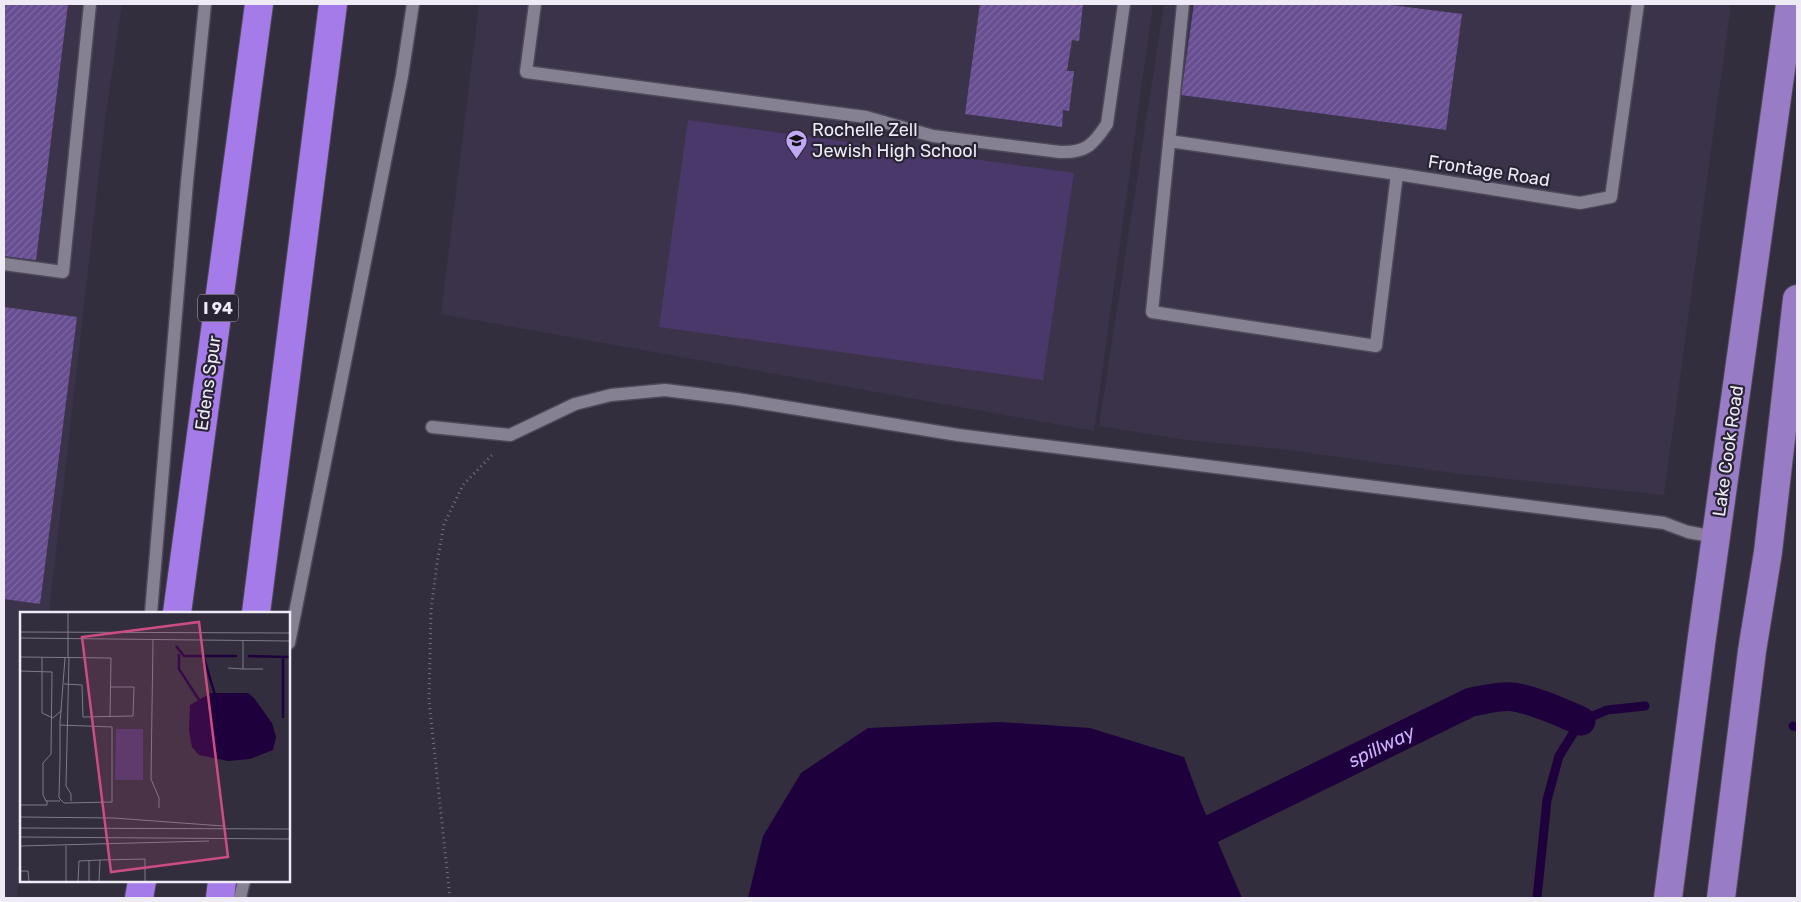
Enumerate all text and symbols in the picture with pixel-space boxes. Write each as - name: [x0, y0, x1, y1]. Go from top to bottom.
- place label: Rochelle Zell Jewish High School: [812, 119, 977, 162]
- school or university icon: Rochelle Zell Jewish High School: [784, 128, 808, 159]
- street label: Frontage Road: [1427, 151, 1551, 191]
- road number: I 94: [198, 294, 238, 322]
- street label: Edens Spur: [190, 334, 226, 432]
- street label: Lake Cook Road: [1708, 384, 1748, 518]
- inset map: [20, 612, 290, 882]
- water label: spillway: [1344, 720, 1419, 772]

